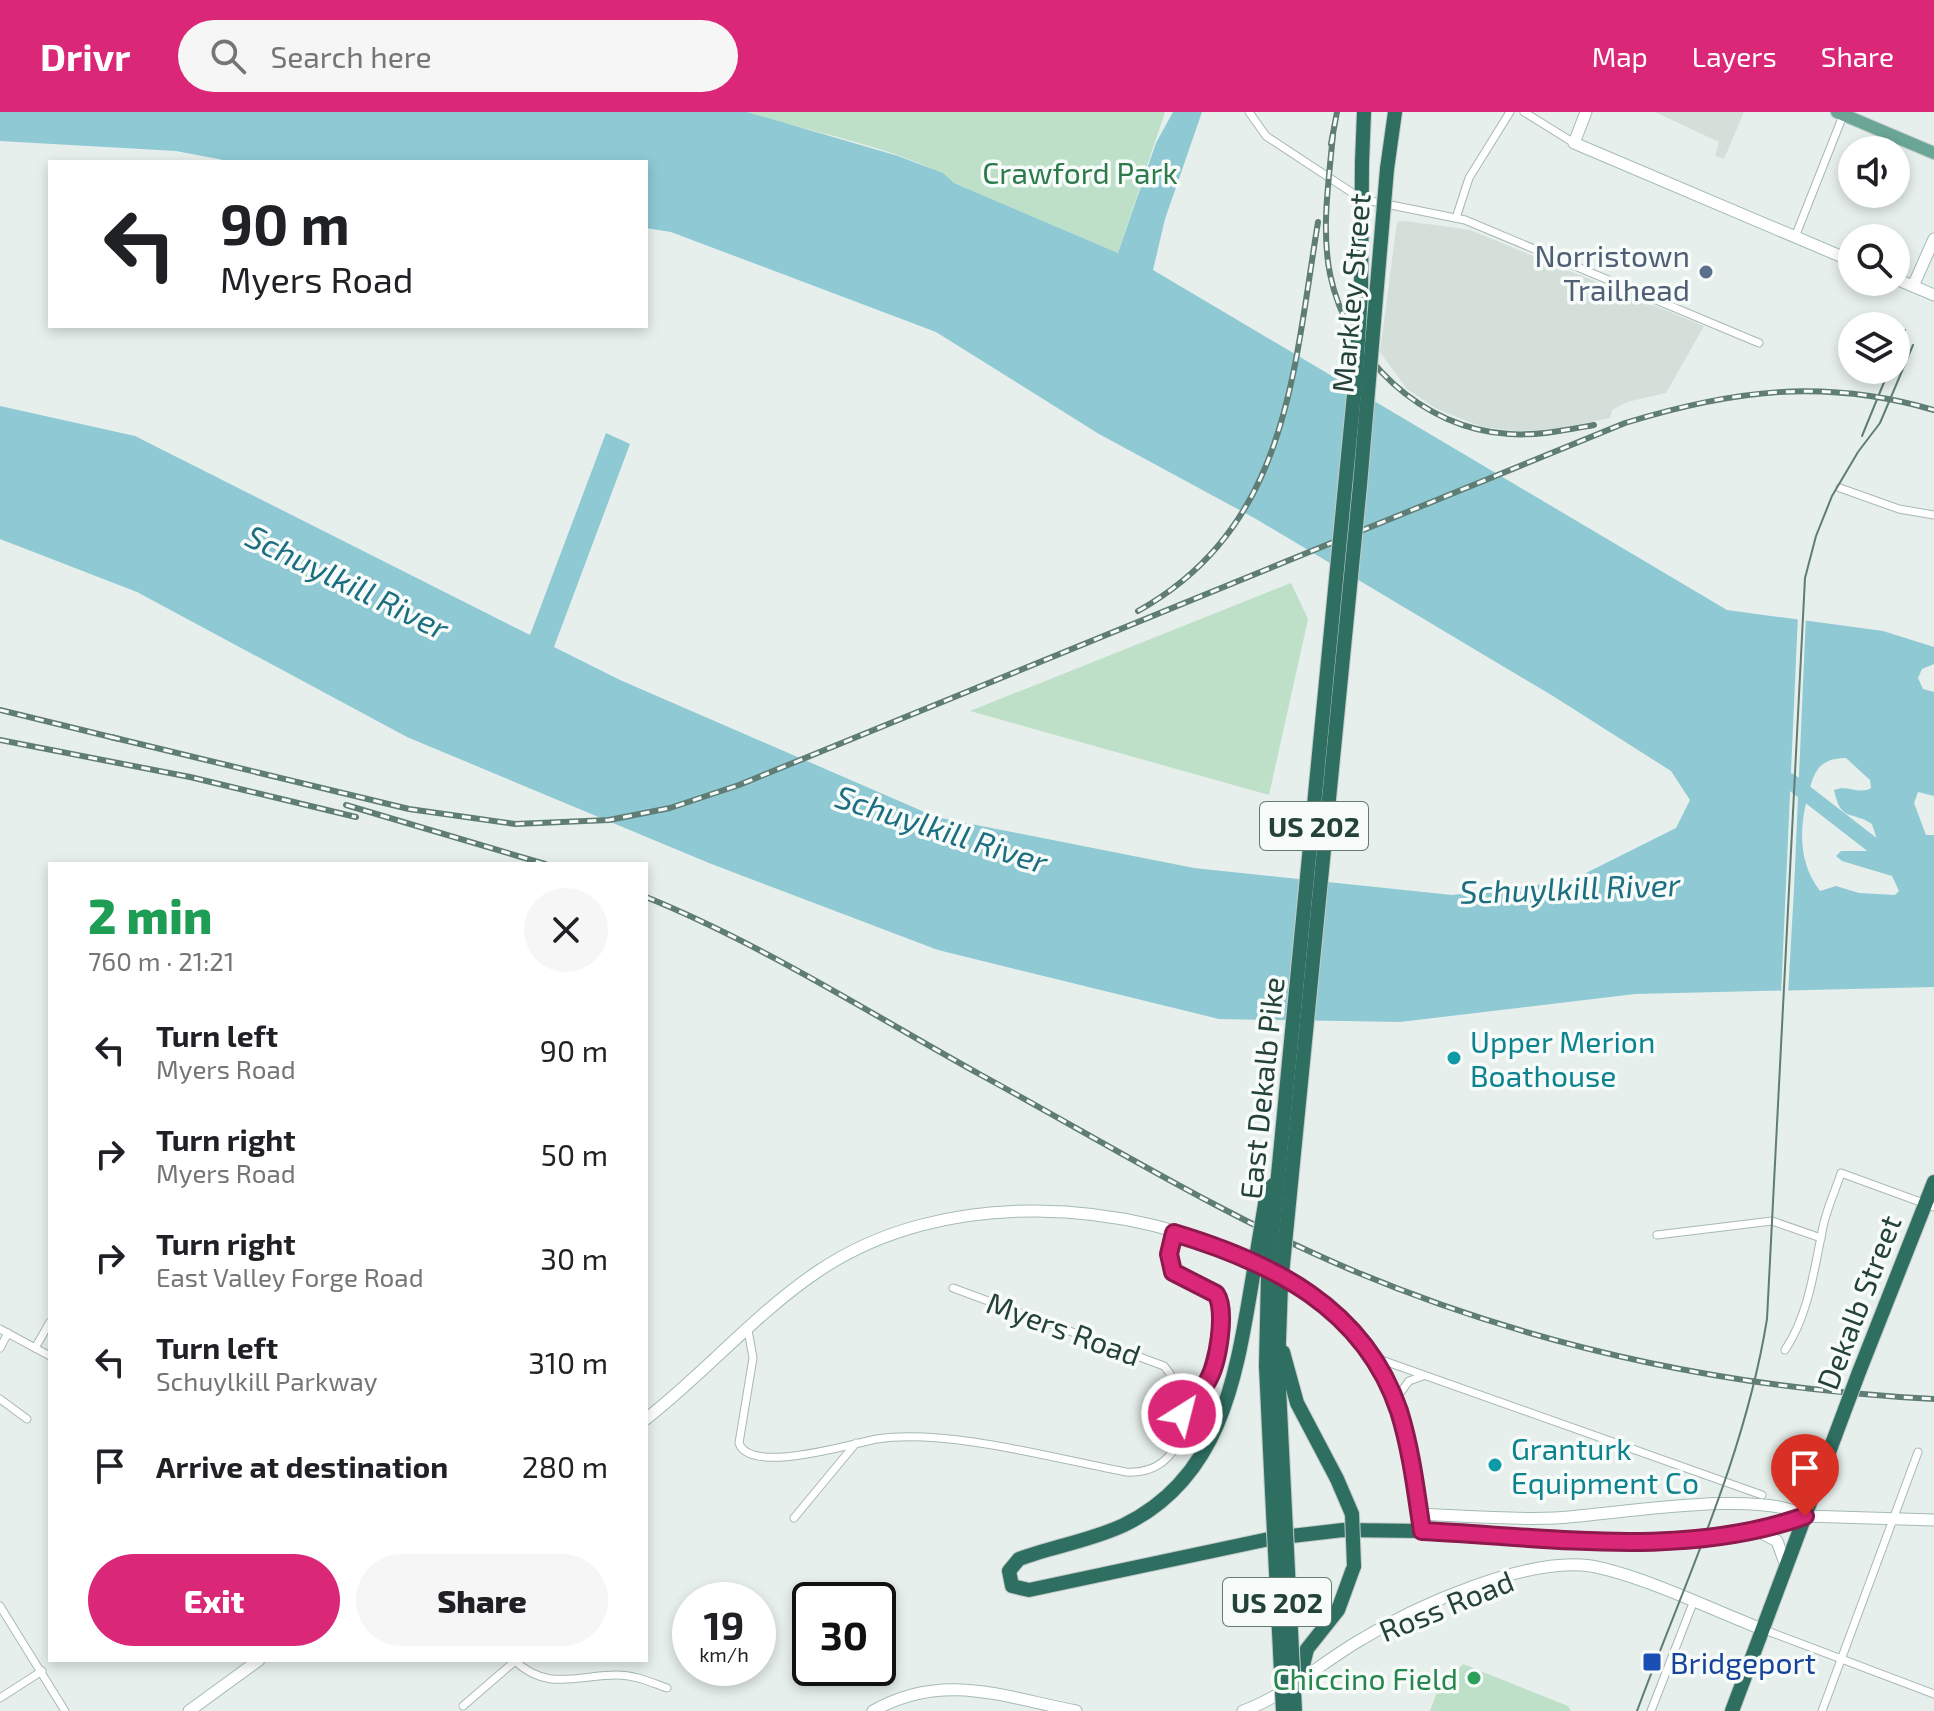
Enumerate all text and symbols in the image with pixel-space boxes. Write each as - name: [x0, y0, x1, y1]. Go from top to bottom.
- search box: [178, 20, 738, 92]
- text: Drivr: [40, 33, 130, 79]
- icon: search: [206, 34, 250, 78]
- text: Search here: [270, 38, 432, 74]
- text: Map: [1592, 39, 1648, 73]
- text: Layers: [1692, 39, 1777, 73]
- text: Share: [1821, 39, 1894, 73]
- map controls: [1838, 136, 1910, 384]
- button: sound: [1838, 136, 1910, 208]
- park label: Crawford Park: [982, 154, 1178, 190]
- text: 90 m: [220, 189, 350, 256]
- icon: left: [88, 192, 192, 296]
- street label: Markley Street: [1323, 192, 1377, 394]
- button: search: [1838, 224, 1910, 296]
- place label: Norristown Trailhead: [1535, 237, 1690, 307]
- text: Myers Road: [220, 257, 413, 300]
- marker: Norristown Trailhead: [1697, 263, 1715, 281]
- button: layers: [1838, 312, 1910, 384]
- water label: Schuylkill River: [240, 516, 457, 648]
- water label: Schuylkill River: [831, 776, 1054, 882]
- road number: US 202: [1260, 802, 1368, 850]
- water label: Schuylkill River: [1459, 864, 1682, 911]
- text: 2 min: [88, 886, 212, 944]
- button: close: [524, 888, 608, 972]
- text: 760 m · 21:21: [88, 945, 234, 976]
- street label: East Dekalb Pike: [1231, 975, 1291, 1201]
- text: Turn left: [156, 1017, 278, 1053]
- place label: Upper Merion Boathouse: [1470, 1023, 1655, 1093]
- icon: left: [88, 1028, 132, 1072]
- text: 90 m: [540, 1032, 608, 1068]
- marker: Upper Merion Boathouse: [1445, 1049, 1463, 1067]
- text: Myers Road: [156, 1053, 296, 1084]
- text: Turn right: [156, 1121, 296, 1157]
- icon: right: [88, 1132, 132, 1176]
- text: 50 m: [541, 1136, 608, 1172]
- text: Myers Road: [156, 1157, 296, 1188]
- street label: Dekalb Street: [1808, 1210, 1908, 1394]
- text: Turn right: [156, 1225, 296, 1261]
- icon: right: [88, 1236, 132, 1280]
- text: 30 m: [540, 1240, 608, 1276]
- text: East Valley Forge Road: [156, 1261, 424, 1292]
- street label: Myers Road: [982, 1284, 1146, 1372]
- text: Turn left: [156, 1329, 278, 1365]
- icon: left: [88, 1340, 132, 1384]
- text: 310 m: [528, 1344, 608, 1380]
- text: Schuylkill Parkway: [156, 1365, 378, 1396]
- position arrow: [1140, 1372, 1224, 1456]
- place label: Granturk Equipment Co: [1511, 1430, 1699, 1500]
- pin: [1771, 1434, 1839, 1516]
- icon: arrive: [88, 1444, 132, 1488]
- icon: arrive: [1783, 1446, 1827, 1490]
- text: Arrive at destination: [156, 1448, 448, 1484]
- text: 280 m: [522, 1448, 608, 1484]
- marker: Granturk Equipment Co: [1486, 1456, 1504, 1474]
- button: Exit: [88, 1554, 340, 1646]
- button: Share: [356, 1554, 608, 1646]
- street label: Ross Road: [1374, 1562, 1518, 1648]
- road number: US 202: [1223, 1578, 1331, 1626]
- speed limit sign: 30: [792, 1582, 896, 1686]
- text: 19: [704, 1600, 744, 1648]
- text: km/h: [699, 1642, 749, 1666]
- place label: Bridgeport: [1670, 1644, 1816, 1680]
- marker: Bridgeport: [1641, 1651, 1663, 1673]
- place label: Chiccino Field: [1273, 1660, 1458, 1696]
- marker: Chiccino Field: [1465, 1669, 1483, 1687]

